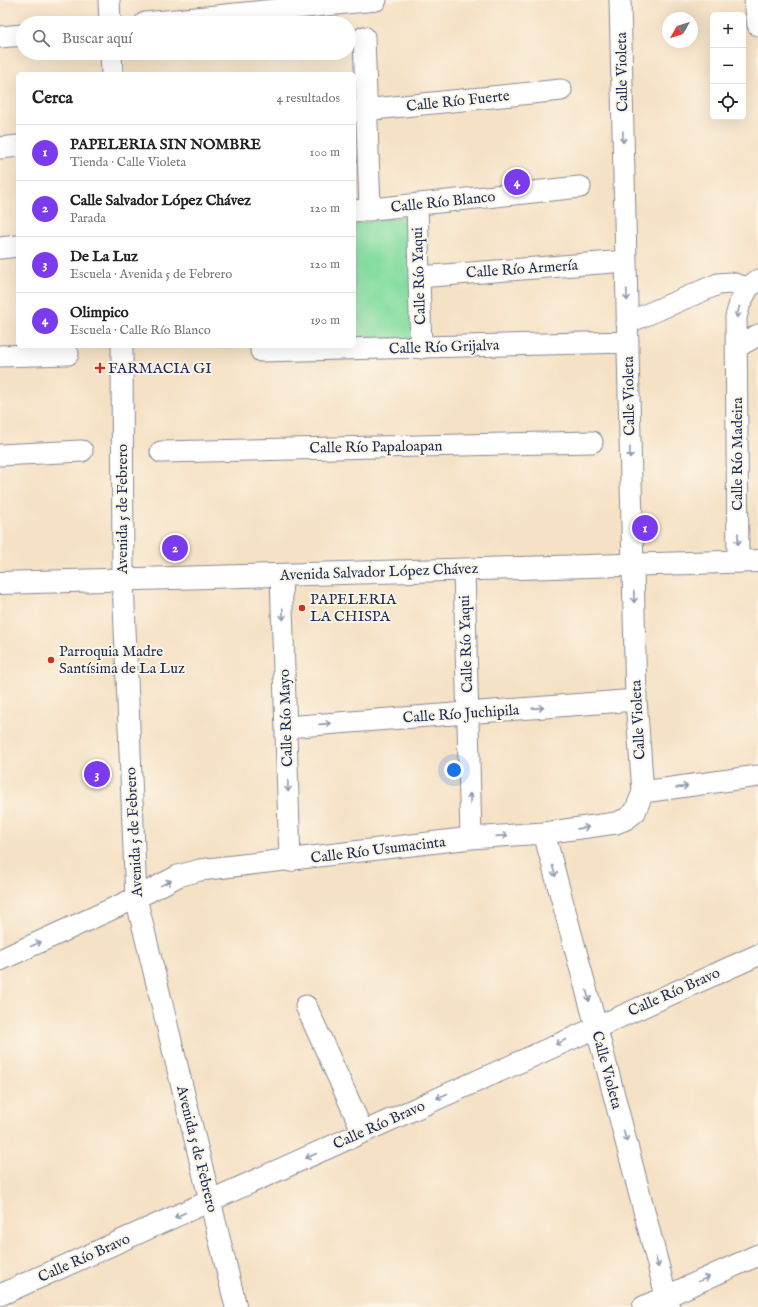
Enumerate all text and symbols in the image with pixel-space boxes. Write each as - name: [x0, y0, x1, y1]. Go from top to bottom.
- north arrow: [662, 12, 698, 48]
- map controls: [710, 12, 746, 120]
- button: +: [710, 12, 746, 48]
- search box: [16, 16, 356, 60]
- icon: search: [30, 27, 52, 49]
- text: Buscar aquí: [62, 29, 132, 48]
- street label: Calle Violeta: [612, 31, 632, 112]
- button: −: [710, 48, 746, 84]
- button: locate: [710, 84, 746, 120]
- street label: Calle Río Fuerte: [405, 86, 511, 116]
- text: Cerca: [32, 88, 73, 109]
- text: 4 resultados: [277, 90, 340, 107]
- one-way arrow: [620, 130, 627, 143]
- text: PAPELERIA SIN NOMBRE: [70, 135, 261, 154]
- text: 1: [43, 144, 47, 161]
- text: 100 m: [310, 144, 340, 161]
- text: Tienda · Calle Violeta: [70, 154, 186, 171]
- pin: 4: [504, 167, 530, 197]
- street label: Calle Río Blanco: [390, 187, 496, 217]
- text: Calle Salvador López Chávez: [70, 191, 251, 210]
- text: 2: [42, 200, 48, 217]
- text: 120 m: [310, 200, 340, 217]
- text: Parada: [70, 210, 106, 227]
- street label: Calle Río Yaqui: [408, 227, 430, 325]
- text: De La Luz: [70, 247, 138, 266]
- text: 3: [43, 256, 47, 273]
- text: 120 m: [310, 256, 340, 273]
- street label: Calle Río Armería: [465, 256, 579, 282]
- text: Escuela · Avenida 5 de Febrero: [70, 266, 232, 283]
- one-way arrow: [623, 288, 631, 301]
- text: Olimpico: [70, 303, 129, 322]
- one-way arrow: [733, 305, 741, 318]
- text: 4: [42, 312, 48, 329]
- text: 190 m: [310, 312, 340, 329]
- text: Escuela · Calle Río Blanco: [70, 322, 211, 339]
- street label: Calle Río Grijalva: [388, 336, 500, 358]
- street label: Calle Violeta: [619, 355, 639, 436]
- place label: FARMACIA GI: [108, 359, 212, 378]
- marker: FARMACIA GI: [95, 363, 105, 373]
- street label: Calle Río Madeira: [728, 397, 747, 511]
- street label: Calle Río Papaloapan: [309, 436, 443, 458]
- street label: Avenida 5 de Febrero: [113, 444, 132, 575]
- one-way arrow: [627, 446, 634, 459]
- pin: 1: [632, 513, 658, 543]
- one-way arrow: [734, 532, 742, 545]
- pin: 2: [162, 533, 188, 563]
- street label: Avenida Salvador López Chávez: [278, 559, 479, 585]
- place label: PAPELERIA LA CHISPA: [310, 590, 397, 626]
- one-way arrow: [630, 590, 637, 603]
- street label: Calle Río Yaqui: [455, 595, 477, 693]
- marker: PAPELERIA LA CHISPA: [297, 603, 307, 613]
- one-way arrow: [279, 607, 286, 620]
- place label: Parroquia Madre Santísima de La Luz: [59, 642, 185, 678]
- marker: Parroquia Madre Santísima de La Luz: [46, 655, 56, 665]
- street label: Calle Río Mayo: [275, 669, 297, 767]
- street label: Calle Violeta: [626, 679, 650, 760]
- street label: Calle Río Juchipila: [402, 700, 520, 728]
- one-way arrow: [531, 704, 544, 711]
- one-way arrow: [318, 721, 331, 728]
- pin: 3: [84, 759, 110, 789]
- your location: [444, 760, 464, 780]
- street label: Avenida 5 de Febrero: [121, 767, 147, 898]
- one-way arrow: [284, 779, 292, 792]
- one-way arrow: [675, 783, 688, 791]
- one-way arrow: [466, 793, 474, 806]
- one-way arrow: [576, 824, 589, 832]
- street label: Calle Río Usumacinta: [310, 832, 447, 868]
- one-way arrow: [495, 833, 508, 840]
- one-way arrow: [551, 864, 558, 877]
- one-way arrow: [160, 878, 172, 886]
- one-way arrow: [29, 940, 41, 947]
- street label: Calle Río Bravo: [625, 963, 723, 1021]
- one-way arrow: [585, 990, 592, 1003]
- street label: Calle Violeta: [587, 1029, 627, 1112]
- one-way arrow: [555, 1039, 567, 1046]
- street label: Avenida 5 de Febrero: [172, 1083, 222, 1214]
- one-way arrow: [437, 1093, 449, 1100]
- street label: Calle Río Bravo: [330, 1096, 428, 1154]
- one-way arrow: [621, 1129, 629, 1142]
- one-way arrow: [306, 1153, 318, 1160]
- one-way arrow: [175, 1212, 187, 1219]
- street label: Calle Río Bravo: [35, 1229, 133, 1287]
- one-way arrow: [654, 1255, 661, 1268]
- one-way arrow: [697, 1275, 709, 1283]

